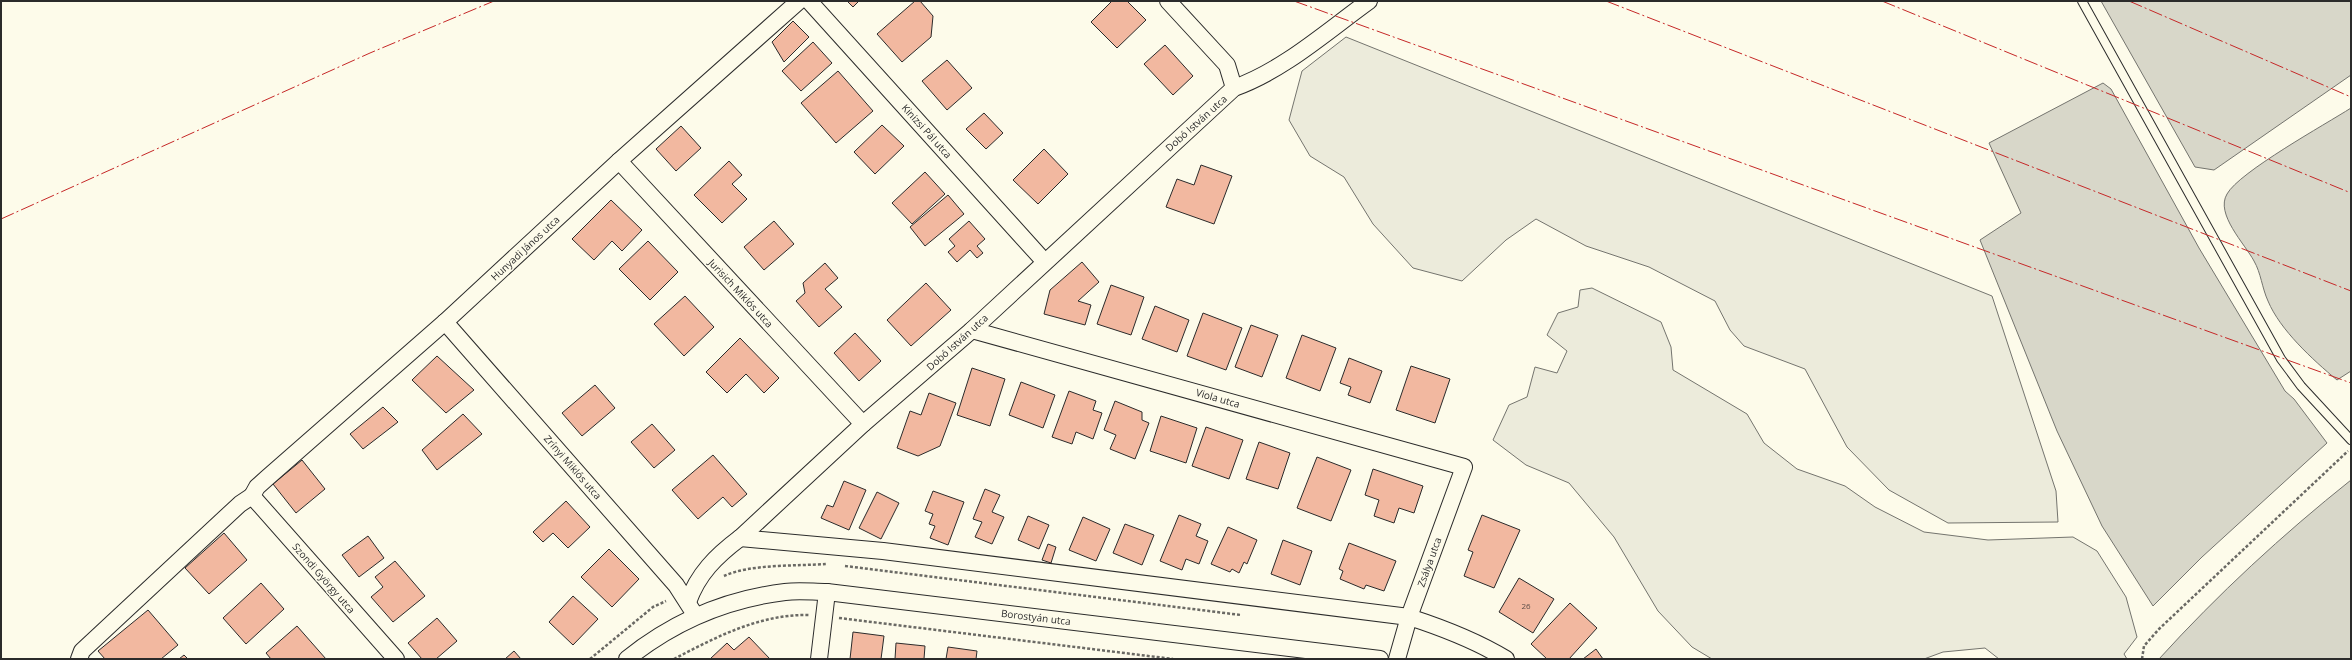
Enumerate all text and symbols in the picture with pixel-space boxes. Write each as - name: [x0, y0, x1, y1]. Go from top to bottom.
- street label: Dobó István utca: [1162, 92, 1230, 154]
- street label: Kinizsi Pál utca: [899, 101, 955, 161]
- street label: Hunyadi János utca: [488, 212, 562, 284]
- street label: Jurisich Miklós utca: [705, 255, 776, 330]
- street label: Dobó István utca: [923, 311, 991, 373]
- street label: Viola utca: [1194, 385, 1242, 411]
- street label: Zrínyi Miklós utca: [541, 432, 605, 502]
- street label: Zsálya utca: [1414, 535, 1444, 589]
- street label: Szondi György utca: [290, 540, 358, 616]
- house number: 26: [1521, 600, 1531, 611]
- street label: Borostyán utca: [1000, 606, 1072, 628]

